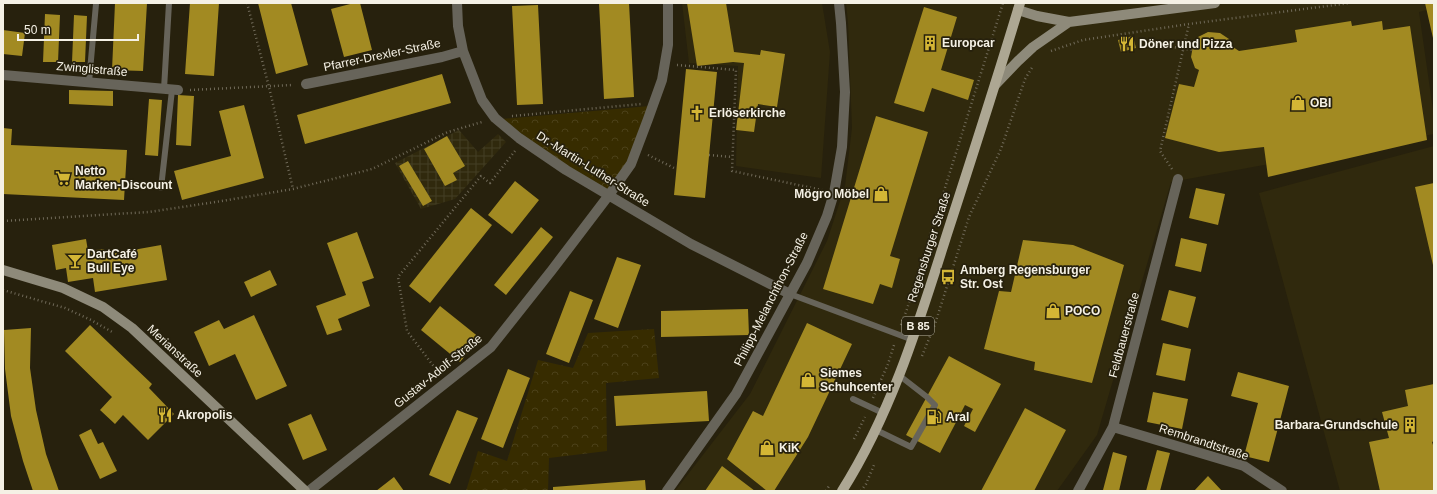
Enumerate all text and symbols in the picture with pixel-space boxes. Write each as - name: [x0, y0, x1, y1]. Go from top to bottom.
- scale bar: [18, 16, 138, 42]
- text: 50 m: [24, 23, 51, 37]
- building icon: Europcar: [921, 34, 939, 52]
- restaurant icon: Döner und Pizza: [1118, 35, 1136, 53]
- street label: Pfarrer-Drexler-Straße: [322, 36, 442, 74]
- place label: Europcar: [942, 36, 995, 50]
- place label: Döner und Pizza: [1139, 37, 1233, 51]
- street label: Zwinglistraße: [56, 59, 128, 79]
- shop icon: OBI: [1289, 94, 1307, 112]
- place label: OBI: [1310, 96, 1331, 110]
- church icon: Erlöserkirche: [688, 104, 706, 122]
- place label: Erlöserkirche: [709, 106, 786, 120]
- street label: Dr.-Martin-Luther-Straße: [534, 128, 652, 210]
- place label: Netto Marken-Discount: [75, 164, 172, 192]
- supermarket icon: Netto Marken-Discount: [54, 169, 72, 187]
- shop icon: Mögro Möbel: [872, 185, 890, 203]
- place label: Mögro Möbel: [794, 187, 869, 201]
- street label: Regensburger Straße: [905, 190, 954, 304]
- street label: Philipp-Melanchthon-Straße: [731, 229, 811, 368]
- place label: DartCafé Bull Eye: [87, 247, 137, 275]
- bar icon: DartCafé Bull Eye: [66, 252, 84, 270]
- place label: Amberg Regensburger Str. Ost: [960, 263, 1090, 291]
- bus stop icon: Amberg Regensburger Str. Ost: [939, 268, 957, 286]
- street label: Feldbauerstraße: [1106, 290, 1142, 379]
- shop icon: POCO: [1044, 302, 1062, 320]
- place label: POCO: [1065, 304, 1100, 318]
- road number: B 85: [902, 317, 934, 335]
- street label: Merianstraße: [144, 322, 206, 380]
- street label: Gustav-Adolf-Straße: [391, 331, 485, 411]
- place label: Siemes Schuhcenter: [820, 366, 893, 394]
- shop icon: Siemes Schuhcenter: [799, 371, 817, 389]
- restaurant icon: Akropolis: [156, 406, 174, 424]
- place label: Akropolis: [177, 408, 233, 422]
- fuel station icon: Aral: [925, 408, 943, 426]
- place label: Aral: [946, 410, 969, 424]
- building icon: Barbara-Grundschule: [1401, 416, 1419, 434]
- place label: Barbara-Grundschule: [1275, 418, 1398, 432]
- street label: Rembrandtstraße: [1157, 421, 1251, 463]
- shop icon: KiK: [758, 439, 776, 457]
- place label: KiK: [779, 441, 800, 455]

